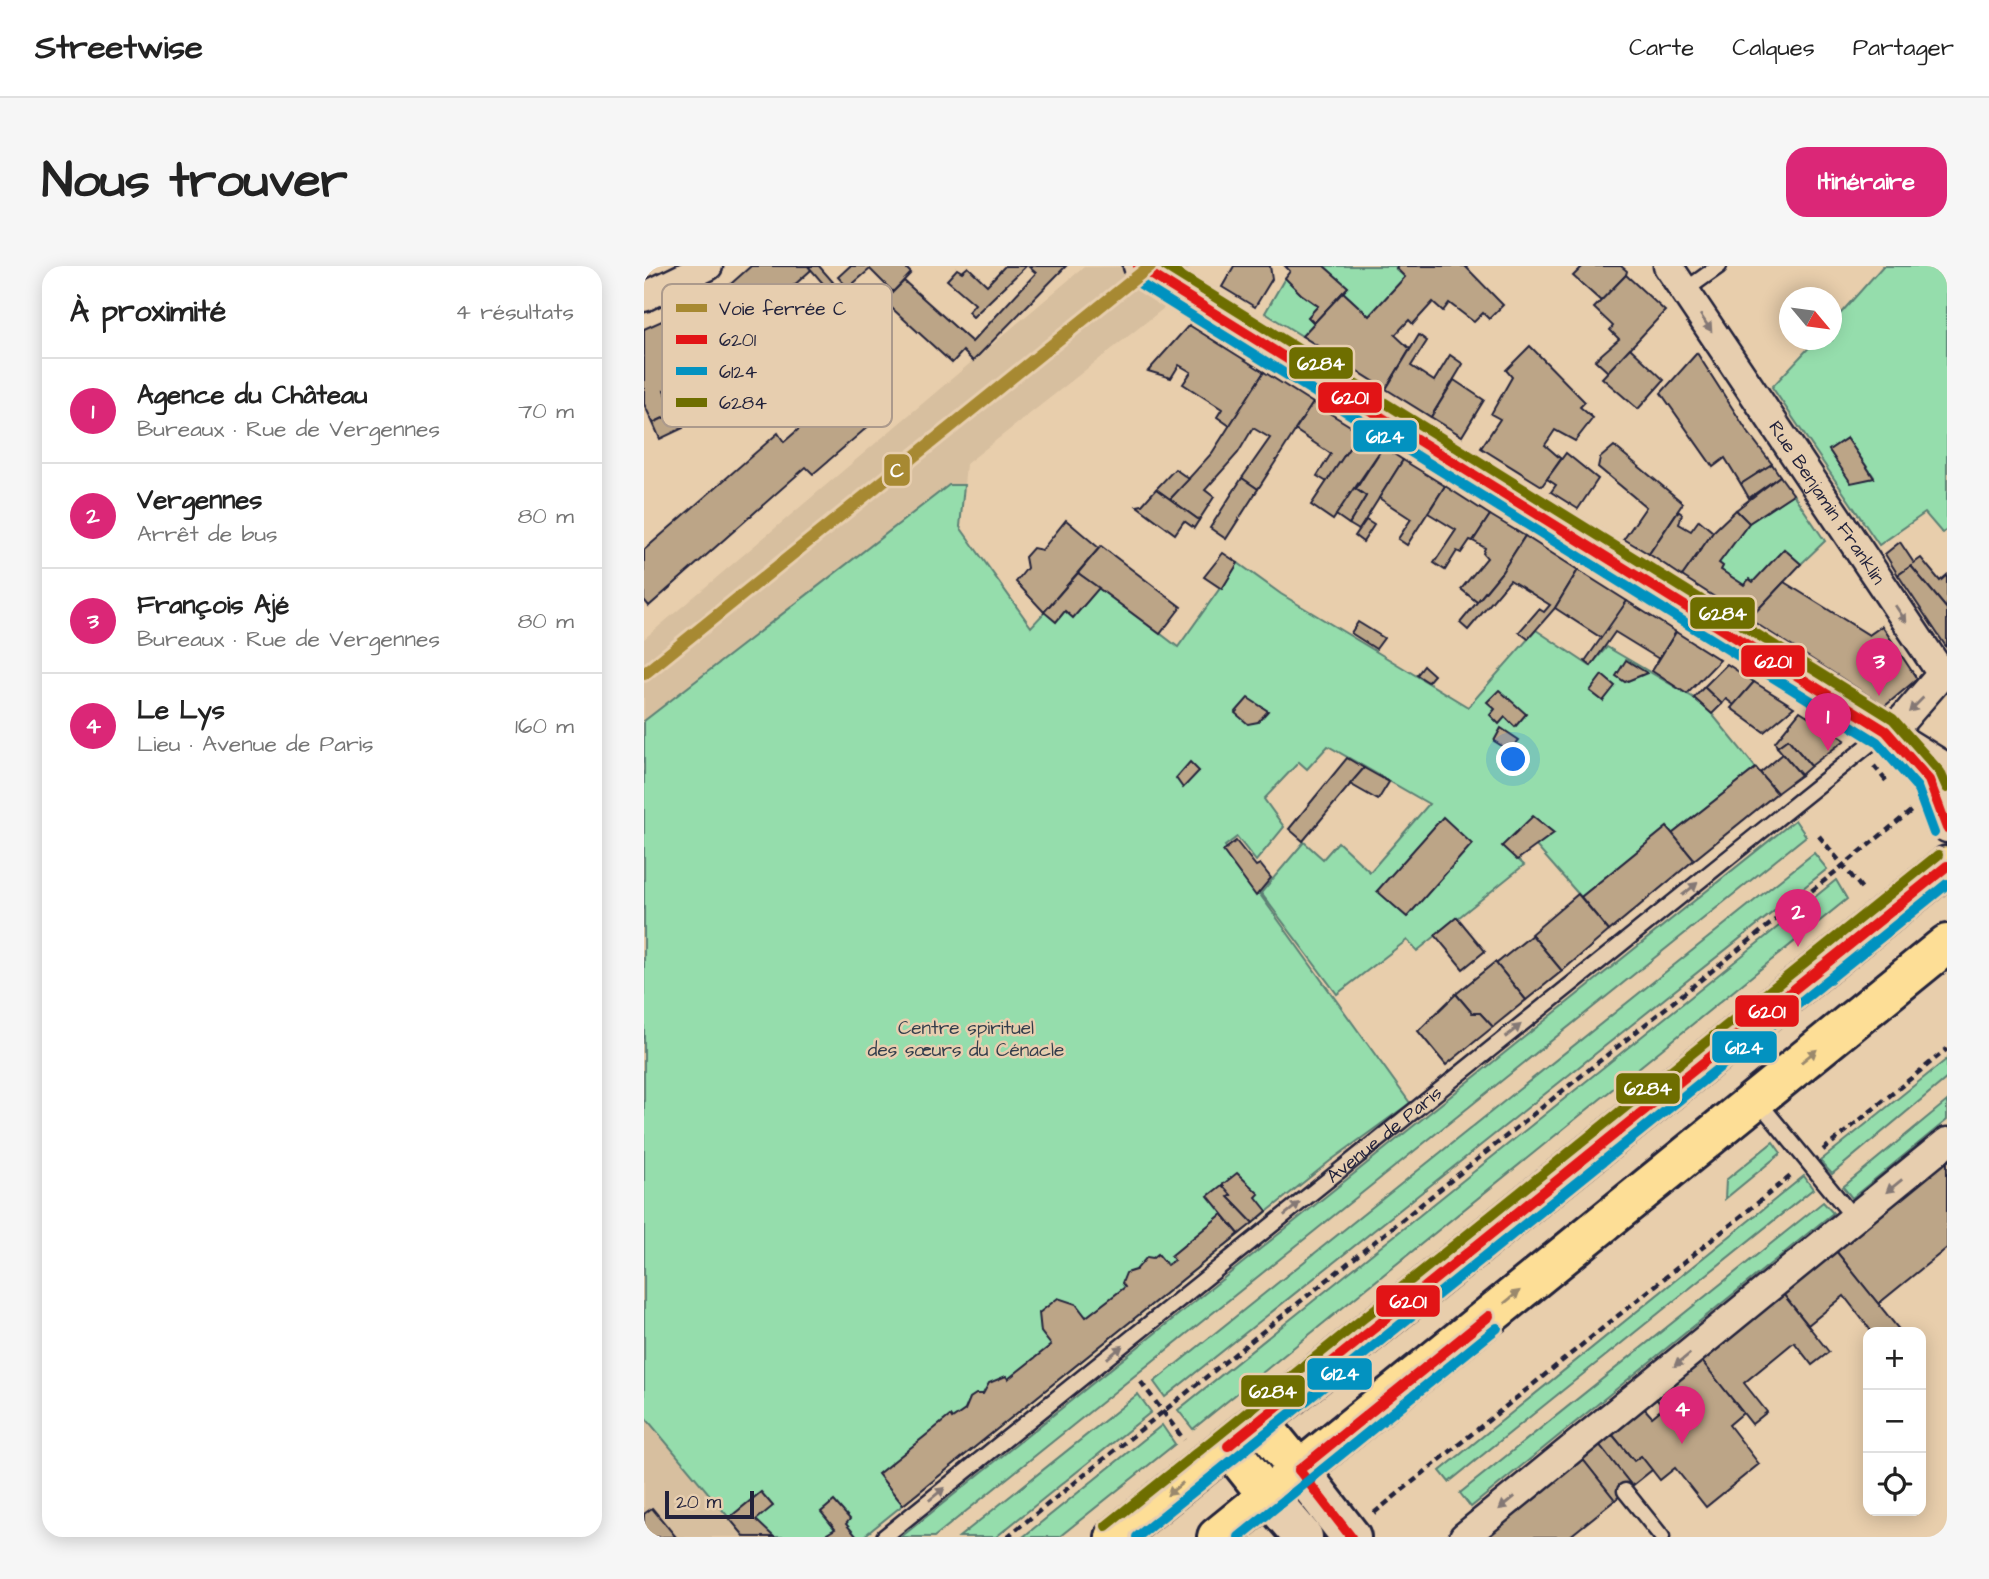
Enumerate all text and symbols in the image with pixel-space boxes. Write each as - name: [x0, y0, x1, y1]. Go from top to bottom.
- text: Streetwise: [35, 25, 203, 71]
- text: Carte: [1629, 31, 1694, 65]
- text: Calques: [1732, 31, 1815, 65]
- text: Partager: [1853, 31, 1954, 65]
- button: Itinéraire: [1786, 147, 1947, 217]
- text: Nous trouver: [42, 148, 348, 216]
- legend: [662, 284, 892, 427]
- north arrow: [1779, 287, 1842, 350]
- text: À proximité: [70, 291, 226, 333]
- text: 4 résultats: [455, 296, 574, 328]
- text: Voie ferrée C: [719, 296, 847, 323]
- one-way arrow: [1699, 314, 1713, 332]
- text: 6201: [719, 327, 757, 354]
- line badge: 6284: [1288, 346, 1354, 380]
- text: 6284: [1297, 351, 1345, 378]
- text: 6124: [719, 359, 757, 386]
- text: Agence du Château: [137, 377, 368, 413]
- line badge: 6201: [1317, 381, 1383, 414]
- text: 6201: [1331, 385, 1369, 412]
- text: 6284: [719, 390, 767, 417]
- text: 1: [92, 395, 94, 427]
- text: 70 m: [518, 395, 574, 427]
- text: Bureaux · Rue de Vergennes: [137, 413, 440, 445]
- street label: Rue Benjamin Franklin: [1762, 415, 1892, 590]
- line badge: 6124: [1352, 419, 1418, 453]
- text: 6124: [1366, 424, 1404, 451]
- line badge: C: [883, 453, 911, 487]
- text: C: [890, 458, 904, 485]
- text: Vergennes: [137, 482, 262, 518]
- text: 2: [86, 500, 100, 532]
- text: 80 m: [517, 500, 574, 532]
- text: Arrêt de bus: [137, 518, 278, 550]
- text: François Ajé: [137, 587, 289, 623]
- line badge: 6284: [1689, 596, 1756, 630]
- text: 6284: [1699, 601, 1747, 628]
- one-way arrow: [1894, 604, 1907, 623]
- text: 3: [87, 605, 99, 637]
- text: 80 m: [517, 605, 574, 637]
- text: Bureaux · Rue de Vergennes: [137, 623, 440, 655]
- pin: 3: [1856, 638, 1902, 696]
- line badge: 6201: [1740, 644, 1806, 678]
- text: 6201: [1754, 649, 1792, 676]
- text: Le Lys: [137, 692, 225, 728]
- pin: 1: [1805, 693, 1851, 751]
- one-way arrow: [1908, 696, 1925, 713]
- text: 4: [85, 710, 101, 742]
- text: 160 m: [515, 710, 574, 742]
- text: Lieu · Avenue de Paris: [137, 728, 374, 760]
- your location: [1496, 742, 1530, 776]
- one-way arrow: [1681, 881, 1699, 896]
- pin: 2: [1775, 889, 1821, 947]
- line badge: 6201: [1734, 994, 1800, 1028]
- text: 6201: [1748, 999, 1786, 1026]
- park label: Centre spirituel des sœurs du Cénacle: [868, 1015, 1064, 1064]
- one-way arrow: [1504, 1024, 1521, 1039]
- line badge: 6124: [1711, 1030, 1778, 1064]
- text: 6124: [1725, 1035, 1763, 1062]
- one-way arrow: [1800, 1049, 1817, 1064]
- line badge: 6284: [1615, 1072, 1681, 1105]
- text: 6284: [1624, 1076, 1672, 1103]
- street label: Avenue de Paris: [1321, 1080, 1448, 1190]
- one-way arrow: [1886, 1178, 1904, 1193]
- one-way arrow: [1283, 1202, 1300, 1217]
- line badge: 6201: [1375, 1284, 1441, 1318]
- text: 6201: [1389, 1289, 1427, 1316]
- one-way arrow: [1502, 1290, 1520, 1305]
- map controls: [1863, 1327, 1926, 1516]
- button: +: [1863, 1327, 1926, 1390]
- one-way arrow: [1105, 1344, 1123, 1359]
- one-way arrow: [1674, 1352, 1692, 1367]
- line badge: 6124: [1306, 1357, 1373, 1391]
- text: 6124: [1321, 1361, 1359, 1388]
- line badge: 6284: [1240, 1374, 1306, 1408]
- text: 6284: [1249, 1379, 1297, 1406]
- pin: 4: [1659, 1386, 1705, 1444]
- button: −: [1863, 1390, 1926, 1453]
- button: locate: [1863, 1453, 1926, 1516]
- one-way arrow: [1167, 1481, 1185, 1496]
- one-way arrow: [928, 1487, 946, 1502]
- scale bar: [665, 1488, 754, 1520]
- text: 20 m: [676, 1489, 721, 1516]
- one-way arrow: [1498, 1495, 1516, 1510]

